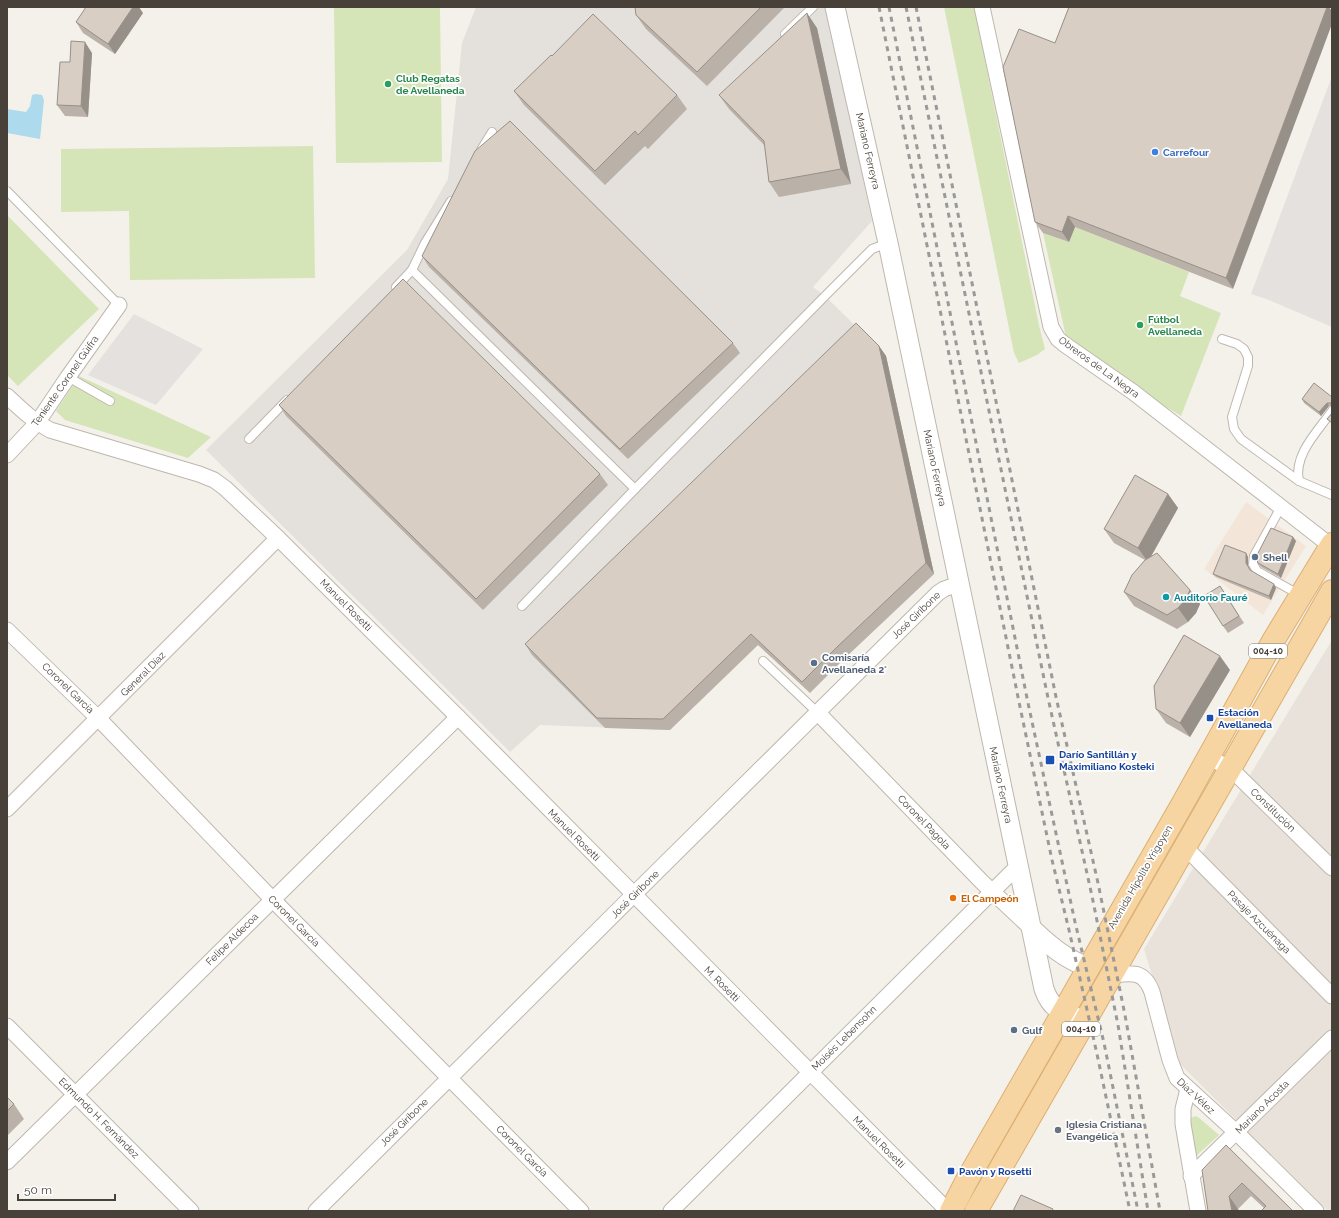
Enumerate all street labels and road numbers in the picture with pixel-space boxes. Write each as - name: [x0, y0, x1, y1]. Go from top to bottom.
- street label: Mariano Ferreyra: [854, 112, 882, 190]
- street label: Teniente Coronel Güifra: [29, 333, 101, 429]
- street label: Obreros de La Negra: [1057, 334, 1141, 400]
- street label: Mariano Ferreyra: [922, 429, 948, 507]
- street label: Manuel Rosetti: [318, 577, 374, 633]
- street label: José Giribone: [890, 589, 942, 641]
- road number: 004-10: [1249, 644, 1287, 658]
- street label: General Díaz: [118, 649, 168, 699]
- street label: Coronel García: [40, 660, 96, 716]
- street label: Mariano Ferreyra: [988, 746, 1014, 824]
- street label: Constitución: [1248, 786, 1298, 834]
- street label: Coronel Pagola: [895, 793, 953, 851]
- street label: Manuel Rosetti: [546, 807, 602, 863]
- street label: Avenida Hipólito Yrigoyen: [1106, 823, 1174, 931]
- street label: José Giribone: [609, 868, 661, 920]
- street label: Pasaje Azcuénaga: [1225, 888, 1293, 956]
- street label: Coronel García: [266, 893, 322, 949]
- street label: Felipe Aldecoa: [204, 911, 260, 967]
- street label: M. Rosetti: [702, 964, 742, 1004]
- street label: Moisés Lebensohn: [809, 1003, 879, 1073]
- road number: 004-10: [1062, 1022, 1100, 1036]
- street label: Edmundo H. Fernández: [57, 1076, 141, 1160]
- street label: Díaz Vélez: [1175, 1076, 1217, 1116]
- street label: Mariano Acosta: [1233, 1078, 1291, 1136]
- street label: José Giribone: [378, 1096, 430, 1148]
- street label: Manuel Rosetti: [851, 1114, 907, 1170]
- street label: Coronel García: [494, 1123, 550, 1179]

